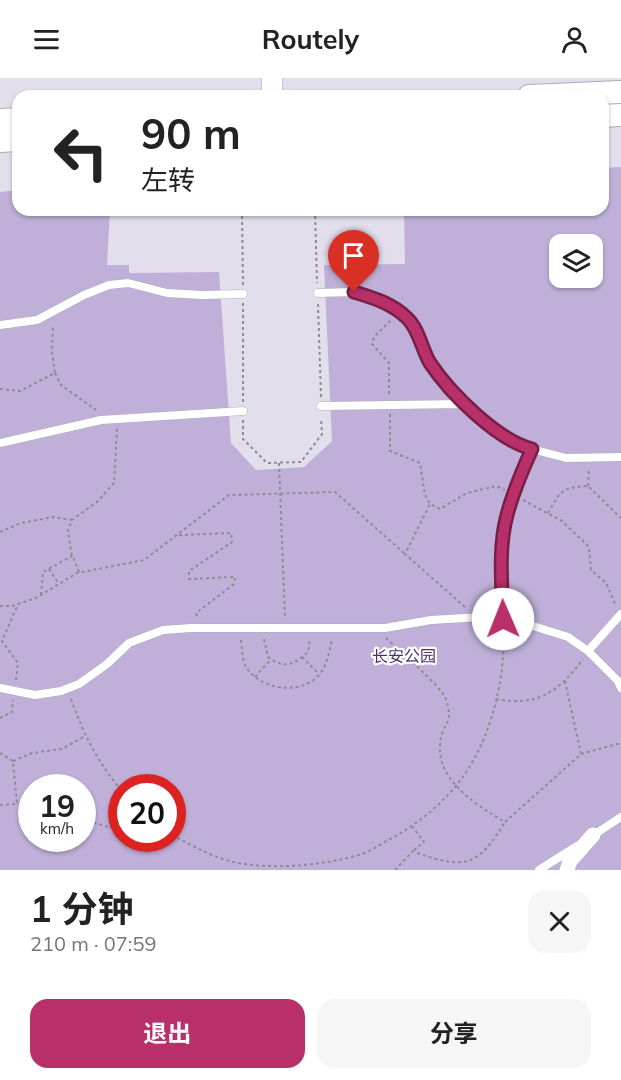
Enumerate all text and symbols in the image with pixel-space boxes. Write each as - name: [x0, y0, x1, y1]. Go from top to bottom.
- text: Routely: [262, 22, 359, 56]
- icon: menu: [30, 23, 63, 56]
- icon: person: [558, 23, 591, 56]
- text: 90 m: [141, 107, 241, 160]
- icon: left: [42, 114, 120, 192]
- text: 左转: [141, 163, 195, 197]
- pin: [328, 230, 379, 292]
- map controls: [549, 234, 603, 288]
- button: layers: [549, 234, 603, 288]
- icon: arrive: [337, 239, 370, 272]
- position arrow: [471, 587, 535, 651]
- park label: 长安公园: [372, 646, 436, 666]
- speed limit sign: 20: [108, 774, 186, 852]
- text: 19: [39, 787, 75, 825]
- text: km/h: [40, 819, 74, 838]
- text: 1 分钟: [30, 886, 133, 931]
- button: close: [528, 890, 591, 953]
- text: 210 m · 07:59: [30, 931, 156, 956]
- button: 退出: [30, 999, 305, 1068]
- button: 分享: [317, 999, 591, 1068]

